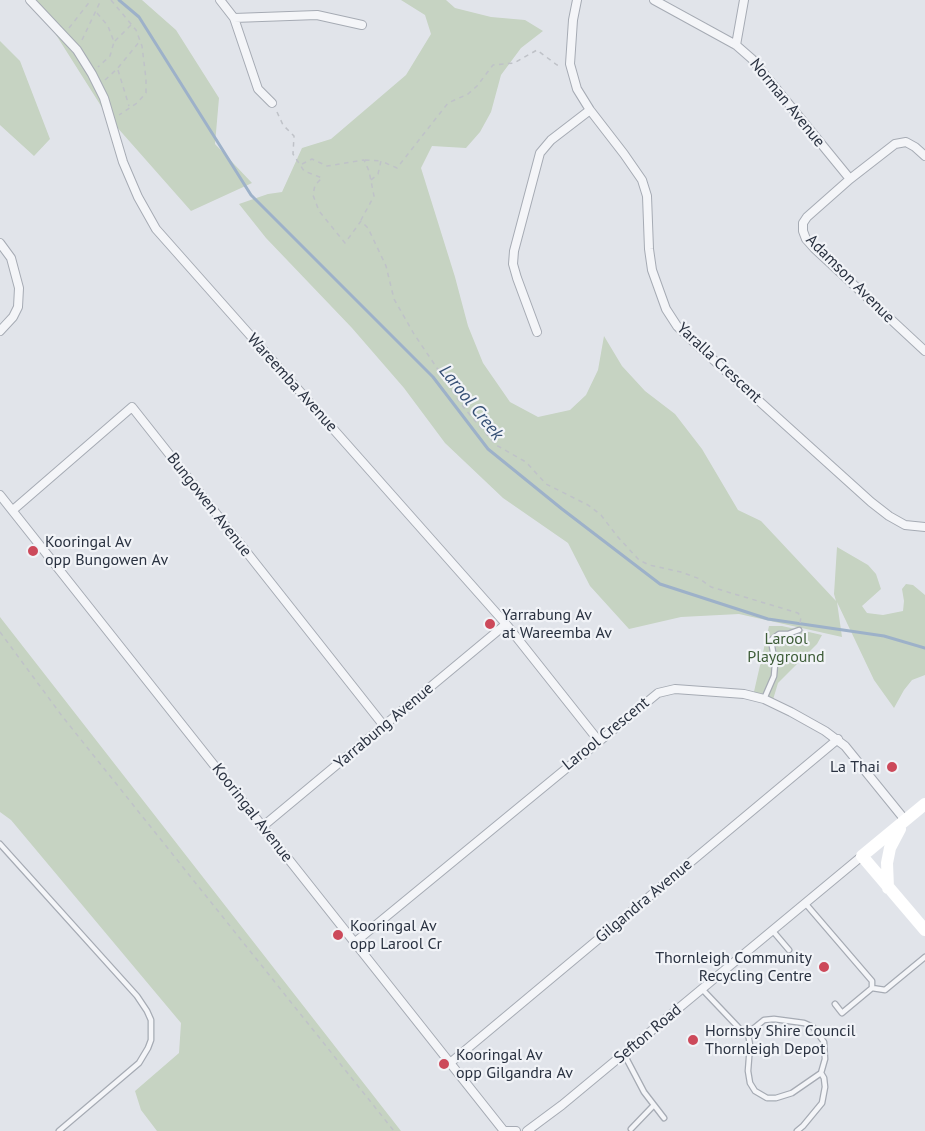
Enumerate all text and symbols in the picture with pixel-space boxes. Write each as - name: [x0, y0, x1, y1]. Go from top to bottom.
- street label: Norman Avenue: [745, 55, 829, 151]
- street label: Adamson Avenue: [802, 231, 898, 327]
- street label: Yaralla Crescent: [673, 319, 765, 407]
- street label: Wareemba Avenue: [243, 330, 341, 436]
- water label: Larool Creek: [434, 361, 508, 445]
- street label: Bungowen Avenue: [163, 449, 255, 561]
- place label: Kooringal Av opp Bungowen Av: [45, 532, 168, 570]
- marker: Kooringal Av opp Bungowen Av: [26, 544, 40, 558]
- place label: Yarrabung Av at Wareemba Av: [502, 605, 612, 643]
- marker: Yarrabung Av at Wareemba Av: [483, 617, 497, 631]
- park label: Larool Playground: [747, 629, 825, 667]
- street label: Yarrabung Avenue: [331, 679, 437, 773]
- street label: Larool Crescent: [559, 693, 653, 775]
- place label: La Thai: [830, 757, 880, 777]
- street label: Kooringal Avenue: [207, 760, 297, 866]
- marker: La Thai: [885, 760, 899, 774]
- street label: Gilgandra Avenue: [592, 855, 696, 947]
- place label: Kooringal Av opp Larool Cr: [350, 916, 442, 954]
- marker: Kooringal Av opp Larool Cr: [331, 928, 345, 942]
- place label: Thornleigh Community Recycling Centre: [655, 948, 812, 986]
- marker: Thornleigh Community Recycling Centre: [817, 960, 831, 974]
- street label: Sefton Road: [610, 1000, 686, 1068]
- place label: Hornsby Shire Council Thornleigh Depot: [705, 1021, 856, 1059]
- marker: Hornsby Shire Council Thornleigh Depot: [686, 1033, 700, 1047]
- place label: Kooringal Av opp Gilgandra Av: [456, 1045, 573, 1083]
- marker: Kooringal Av opp Gilgandra Av: [437, 1057, 451, 1071]

